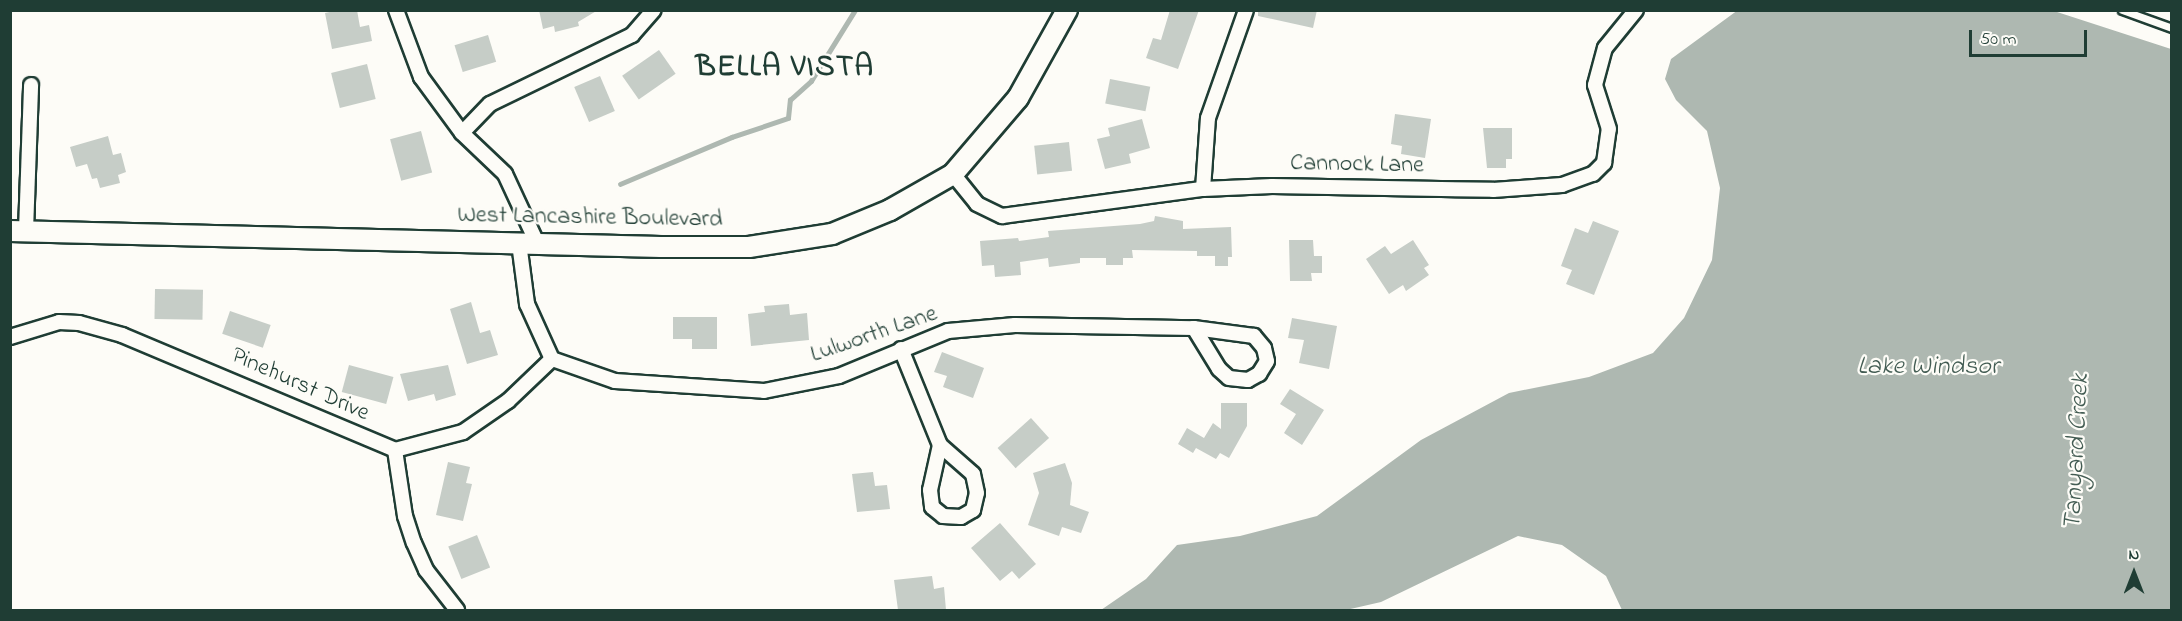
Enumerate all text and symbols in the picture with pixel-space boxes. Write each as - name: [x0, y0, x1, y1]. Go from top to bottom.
- scale bar: [1972, 18, 2090, 56]
- text: 50 m: [1980, 27, 2017, 53]
- district label: BELLA VISTA: [695, 50, 875, 86]
- street label: Cannock Lane: [1290, 149, 1424, 181]
- street label: West Lancashire Boulevard: [457, 201, 723, 235]
- street label: Lulworth Lane: [807, 300, 941, 370]
- street label: Pinehurst Drive: [226, 342, 374, 428]
- water label: Lake Windsor: [1857, 352, 1999, 384]
- water label: Tanyard Creek: [2058, 373, 2098, 531]
- north arrow: [2104, 543, 2164, 603]
- text: N: [2129, 543, 2139, 567]

